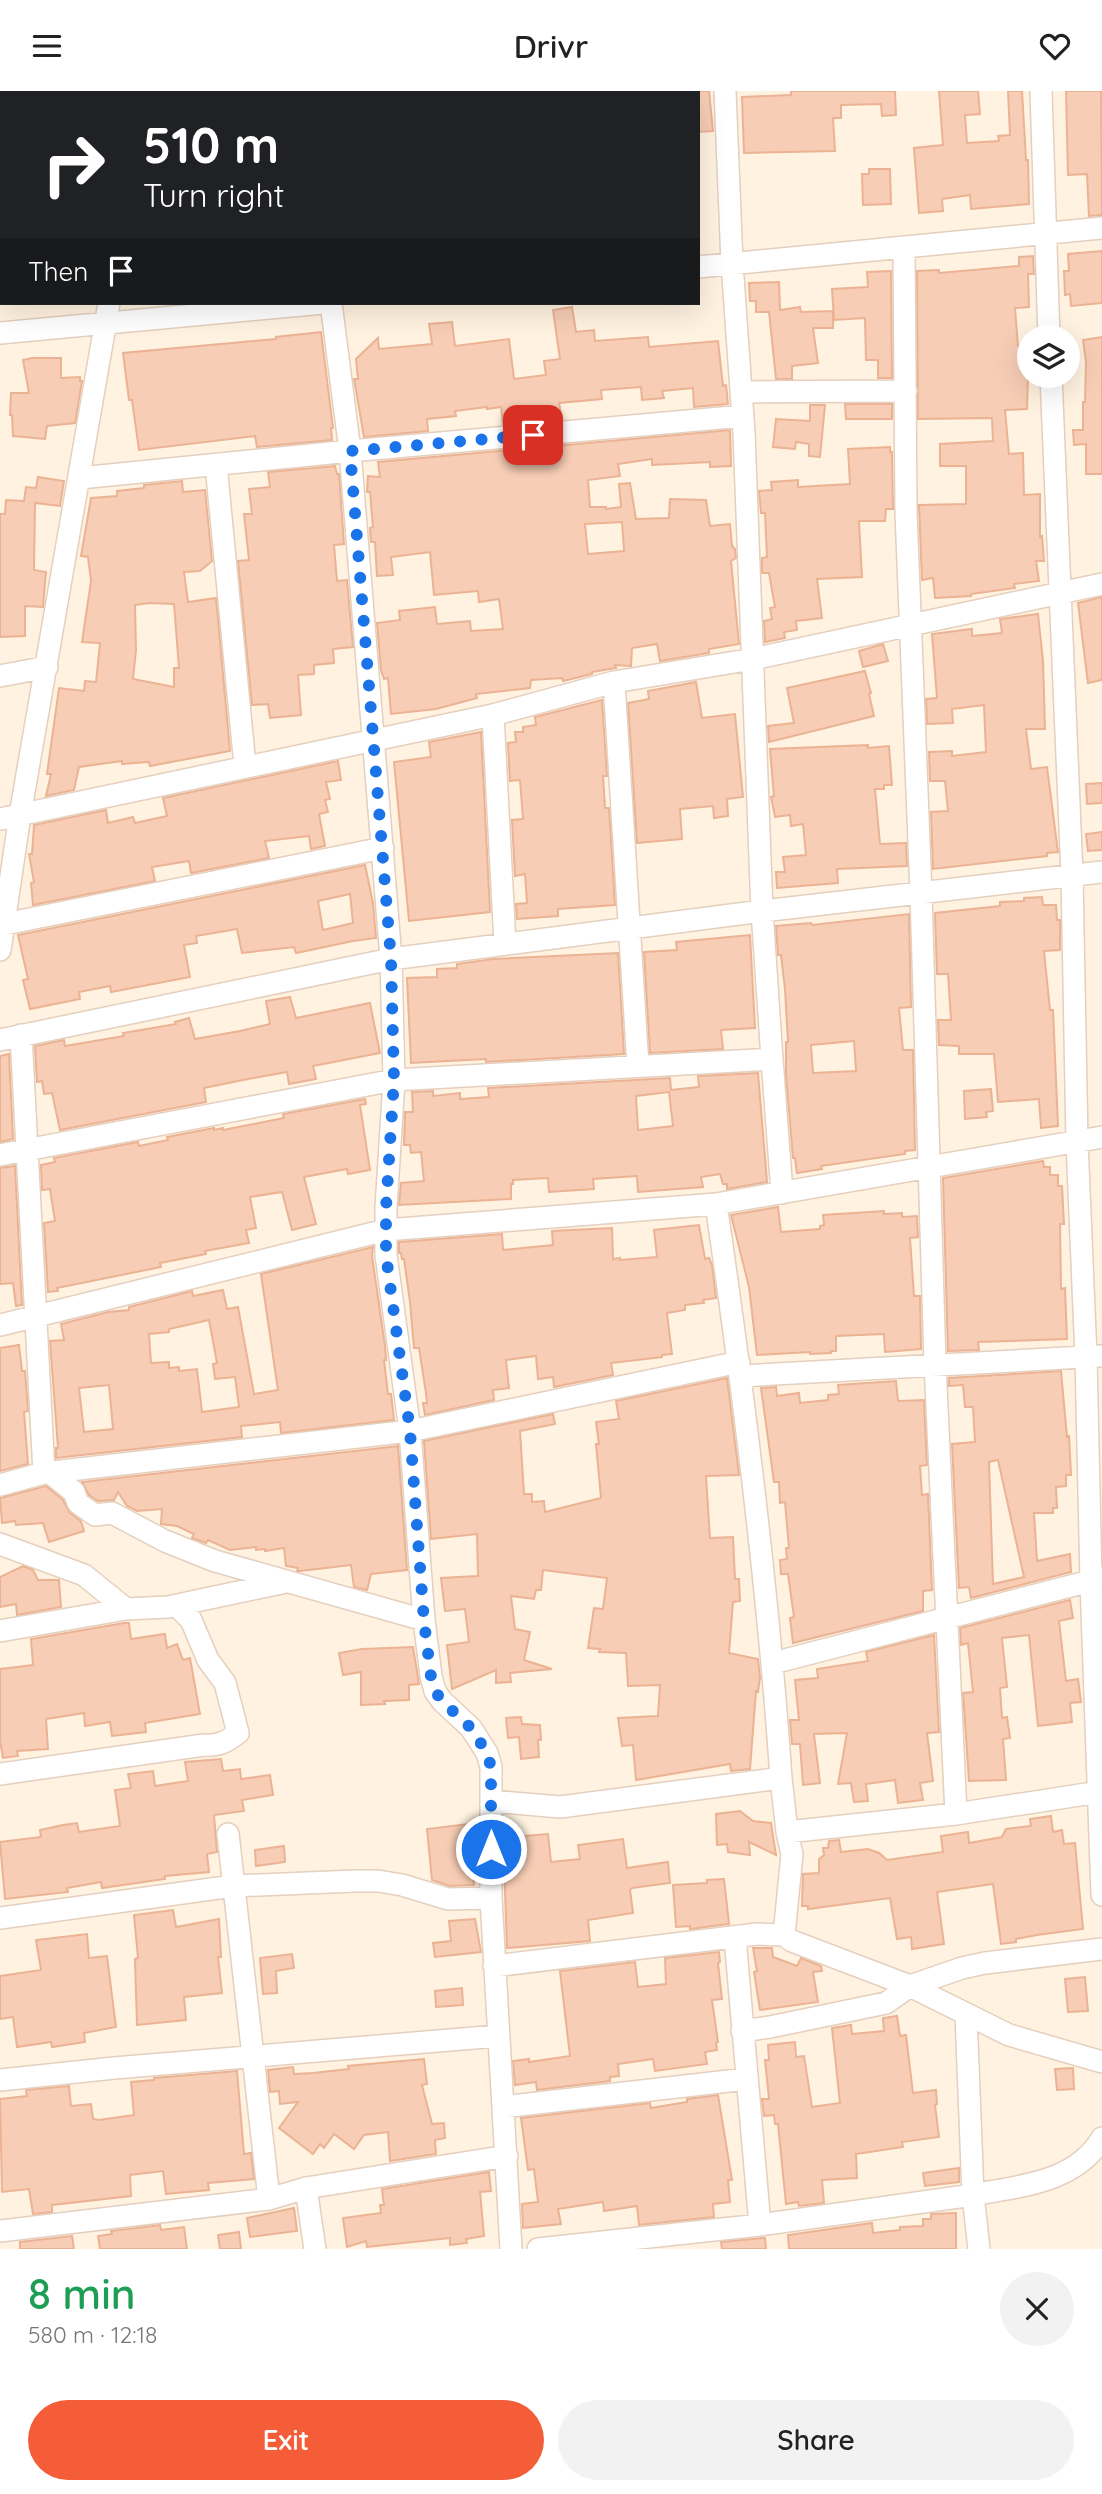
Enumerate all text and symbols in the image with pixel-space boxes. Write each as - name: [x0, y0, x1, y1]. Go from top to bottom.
- text: Drivr: [514, 26, 588, 66]
- icon: menu: [28, 27, 66, 65]
- icon: heart: [1036, 27, 1074, 65]
- text: 510 m: [143, 114, 279, 175]
- icon: right: [28, 119, 119, 210]
- text: Turn right: [143, 175, 284, 215]
- icon: arrive: [102, 252, 140, 290]
- text: Then: [28, 255, 88, 288]
- map controls: [1017, 325, 1080, 388]
- button: layers: [1017, 325, 1080, 388]
- pin: [503, 405, 563, 465]
- icon: arrive: [514, 416, 552, 454]
- position arrow: [454, 1812, 528, 1886]
- text: 8 min: [28, 2267, 136, 2320]
- button: close: [1000, 2272, 1074, 2346]
- text: 580 m · 12:18: [28, 2320, 157, 2349]
- button: Exit: [28, 2400, 544, 2480]
- button: Share: [558, 2400, 1074, 2480]

